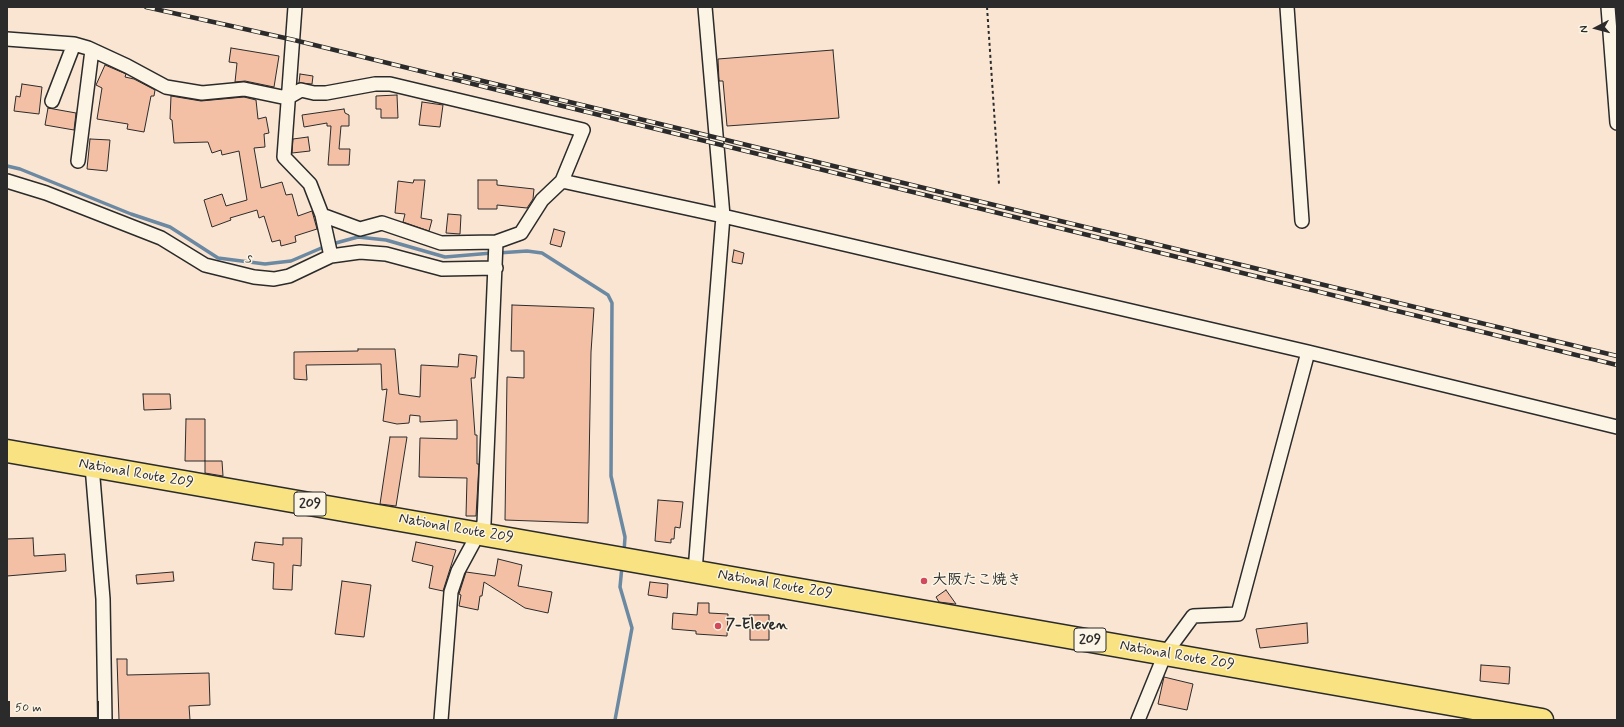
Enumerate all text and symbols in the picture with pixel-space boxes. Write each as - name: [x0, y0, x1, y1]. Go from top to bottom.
- north arrow: [1576, 8, 1616, 48]
- text: N: [1577, 25, 1591, 34]
- street label: s: [244, 250, 254, 268]
- street label: National Route 209: [77, 455, 195, 493]
- road number: 209: [294, 492, 326, 516]
- street label: National Route 209: [397, 510, 515, 548]
- street label: National Route 209: [716, 566, 834, 604]
- place label: 大阪たこ焼き: [932, 572, 1022, 590]
- marker: 大阪たこ焼き: [919, 576, 929, 586]
- place label: 7-Eleven: [726, 617, 788, 635]
- marker: 7-Eleven: [713, 621, 723, 631]
- road number: 209: [1074, 628, 1106, 652]
- street label: National Route 209: [1118, 637, 1236, 675]
- scale bar: [10, 693, 101, 719]
- text: 50 m: [15, 700, 42, 716]

